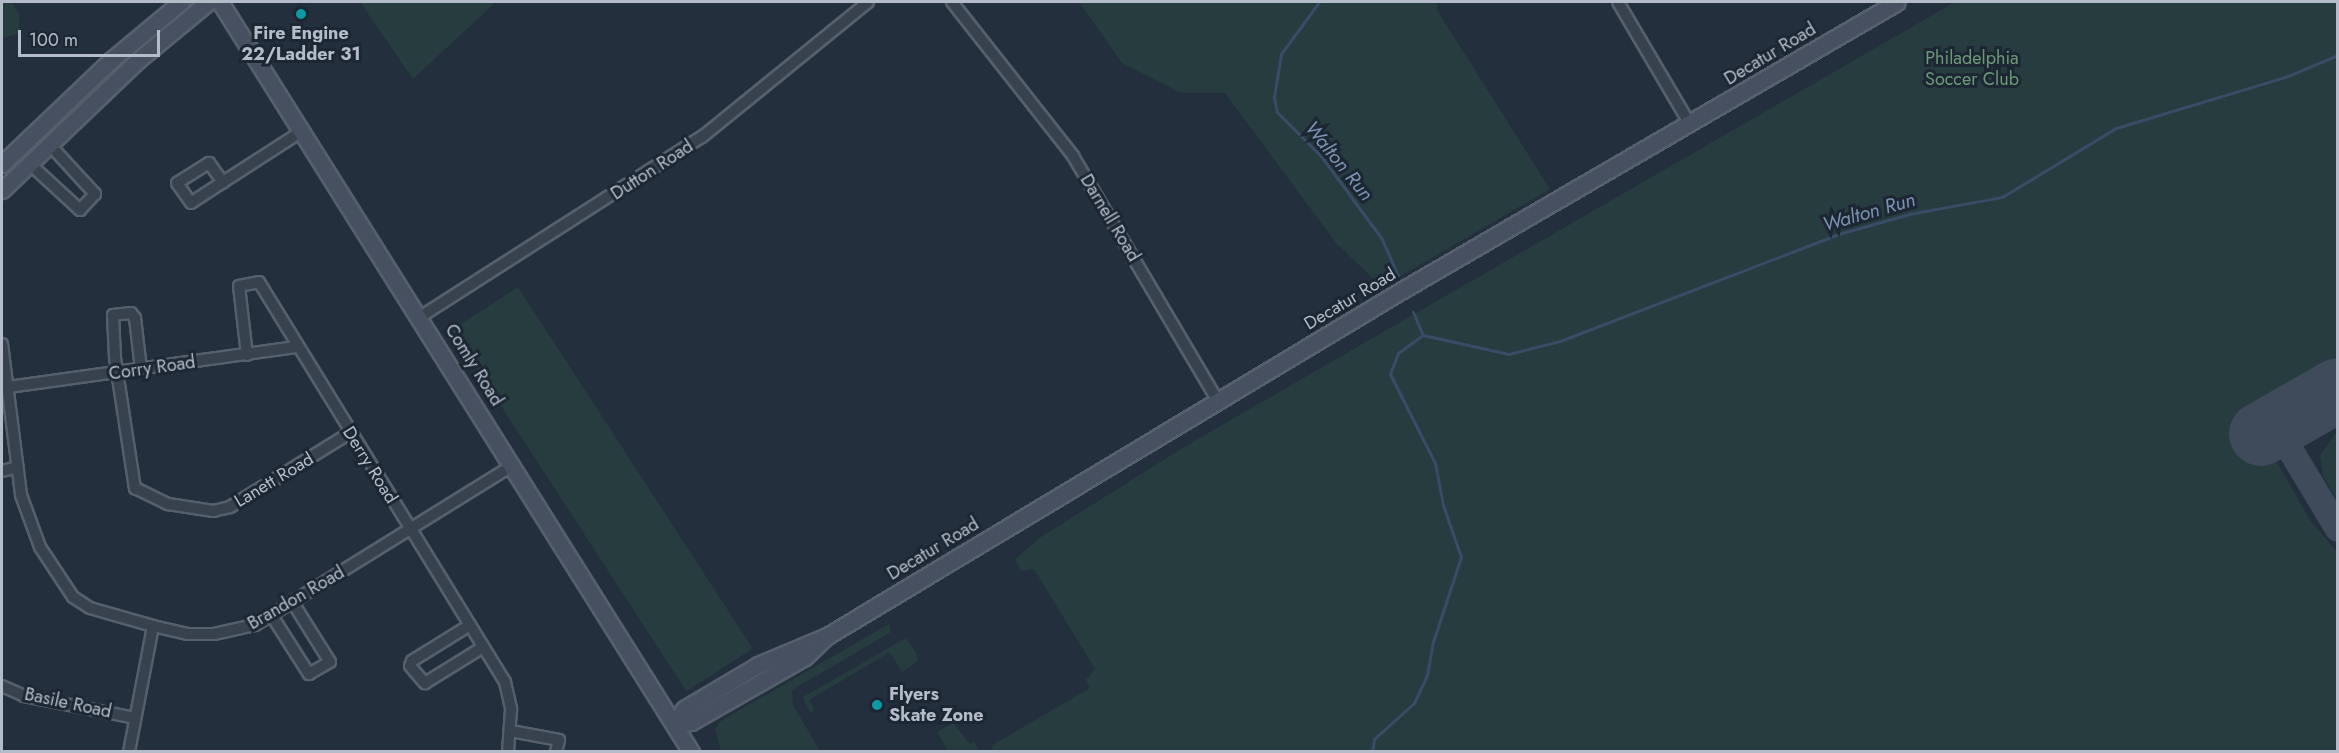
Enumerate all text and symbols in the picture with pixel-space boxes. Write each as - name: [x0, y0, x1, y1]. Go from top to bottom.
- marker: Fire Engine 22/Ladder 31: [294, 7, 308, 21]
- scale bar: [21, 18, 164, 56]
- street label: Decatur Road: [1720, 18, 1820, 90]
- place label: Fire Engine 22/Ladder 31: [241, 23, 361, 66]
- text: 100 m: [29, 27, 78, 53]
- park label: Philadelphia Soccer Club: [1925, 48, 2019, 90]
- water label: Walton Run: [1300, 116, 1378, 206]
- street label: Dutton Road: [607, 135, 697, 205]
- street label: Darnell Road: [1075, 170, 1145, 266]
- water label: Walton Run: [1820, 187, 1918, 237]
- street label: Decatur Road: [1300, 263, 1400, 335]
- street label: Comly Road: [440, 320, 508, 410]
- street label: Corry Road: [107, 351, 197, 385]
- street label: Derry Road: [338, 423, 402, 507]
- street label: Lanett Road: [231, 448, 317, 512]
- street label: Decatur Road: [883, 513, 983, 585]
- street label: Brandon Road: [244, 562, 348, 634]
- street label: Basile Road: [23, 683, 113, 723]
- place label: Flyers Skate Zone: [889, 684, 984, 726]
- marker: Flyers Skate Zone: [870, 698, 884, 712]

